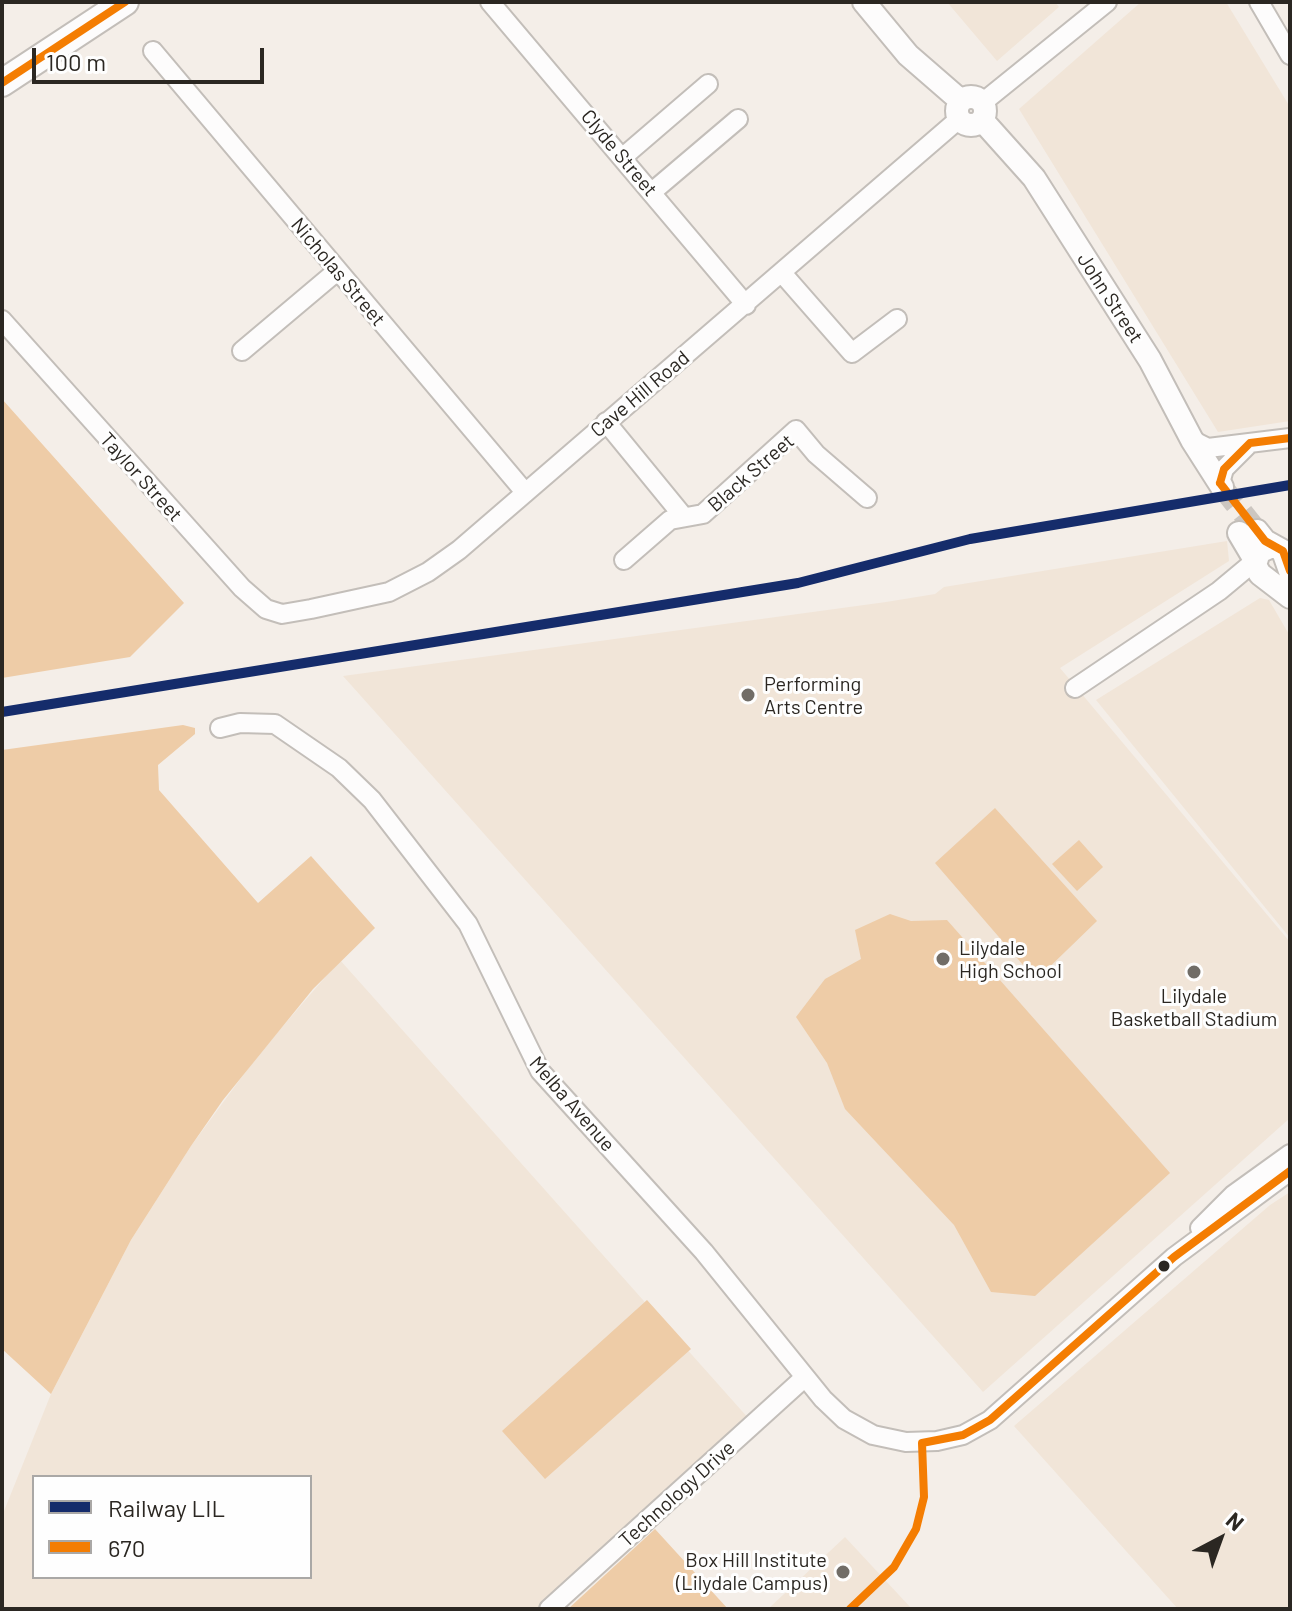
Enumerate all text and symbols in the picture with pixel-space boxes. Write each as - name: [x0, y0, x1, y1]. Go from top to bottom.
- scale bar: [36, 32, 268, 82]
- text: 100 m: [46, 47, 106, 76]
- street label: Clyde Street: [576, 105, 662, 201]
- street label: Nicholas Street: [286, 213, 390, 331]
- street label: John Street: [1072, 248, 1148, 348]
- street label: Cave Hill Road: [586, 346, 694, 442]
- street label: Taylor Street: [95, 427, 187, 527]
- street label: Black Street: [703, 429, 799, 517]
- place label: Performing Arts Centre: [764, 672, 863, 719]
- marker: Performing Arts Centre: [739, 686, 757, 704]
- place label: Lilydale High School: [959, 936, 1062, 983]
- marker: Lilydale High School: [934, 950, 952, 968]
- marker: Lilydale Basketball Stadium: [1185, 963, 1203, 981]
- place label: Lilydale Basketball Stadium: [1111, 984, 1277, 1031]
- street label: Melba Avenue: [524, 1051, 620, 1157]
- unlabelled marker: [1156, 1258, 1172, 1274]
- street label: Technology Drive: [614, 1436, 740, 1552]
- legend: [32, 1475, 312, 1579]
- text: Railway LIL: [108, 1493, 225, 1522]
- north arrow: [1180, 1499, 1260, 1579]
- text: N: [1222, 1506, 1250, 1535]
- text: 670: [108, 1533, 145, 1562]
- place label: Box Hill Institute (Lilydale Campus): [676, 1548, 827, 1595]
- marker: Box Hill Institute (Lilydale Campus): [834, 1563, 852, 1581]

